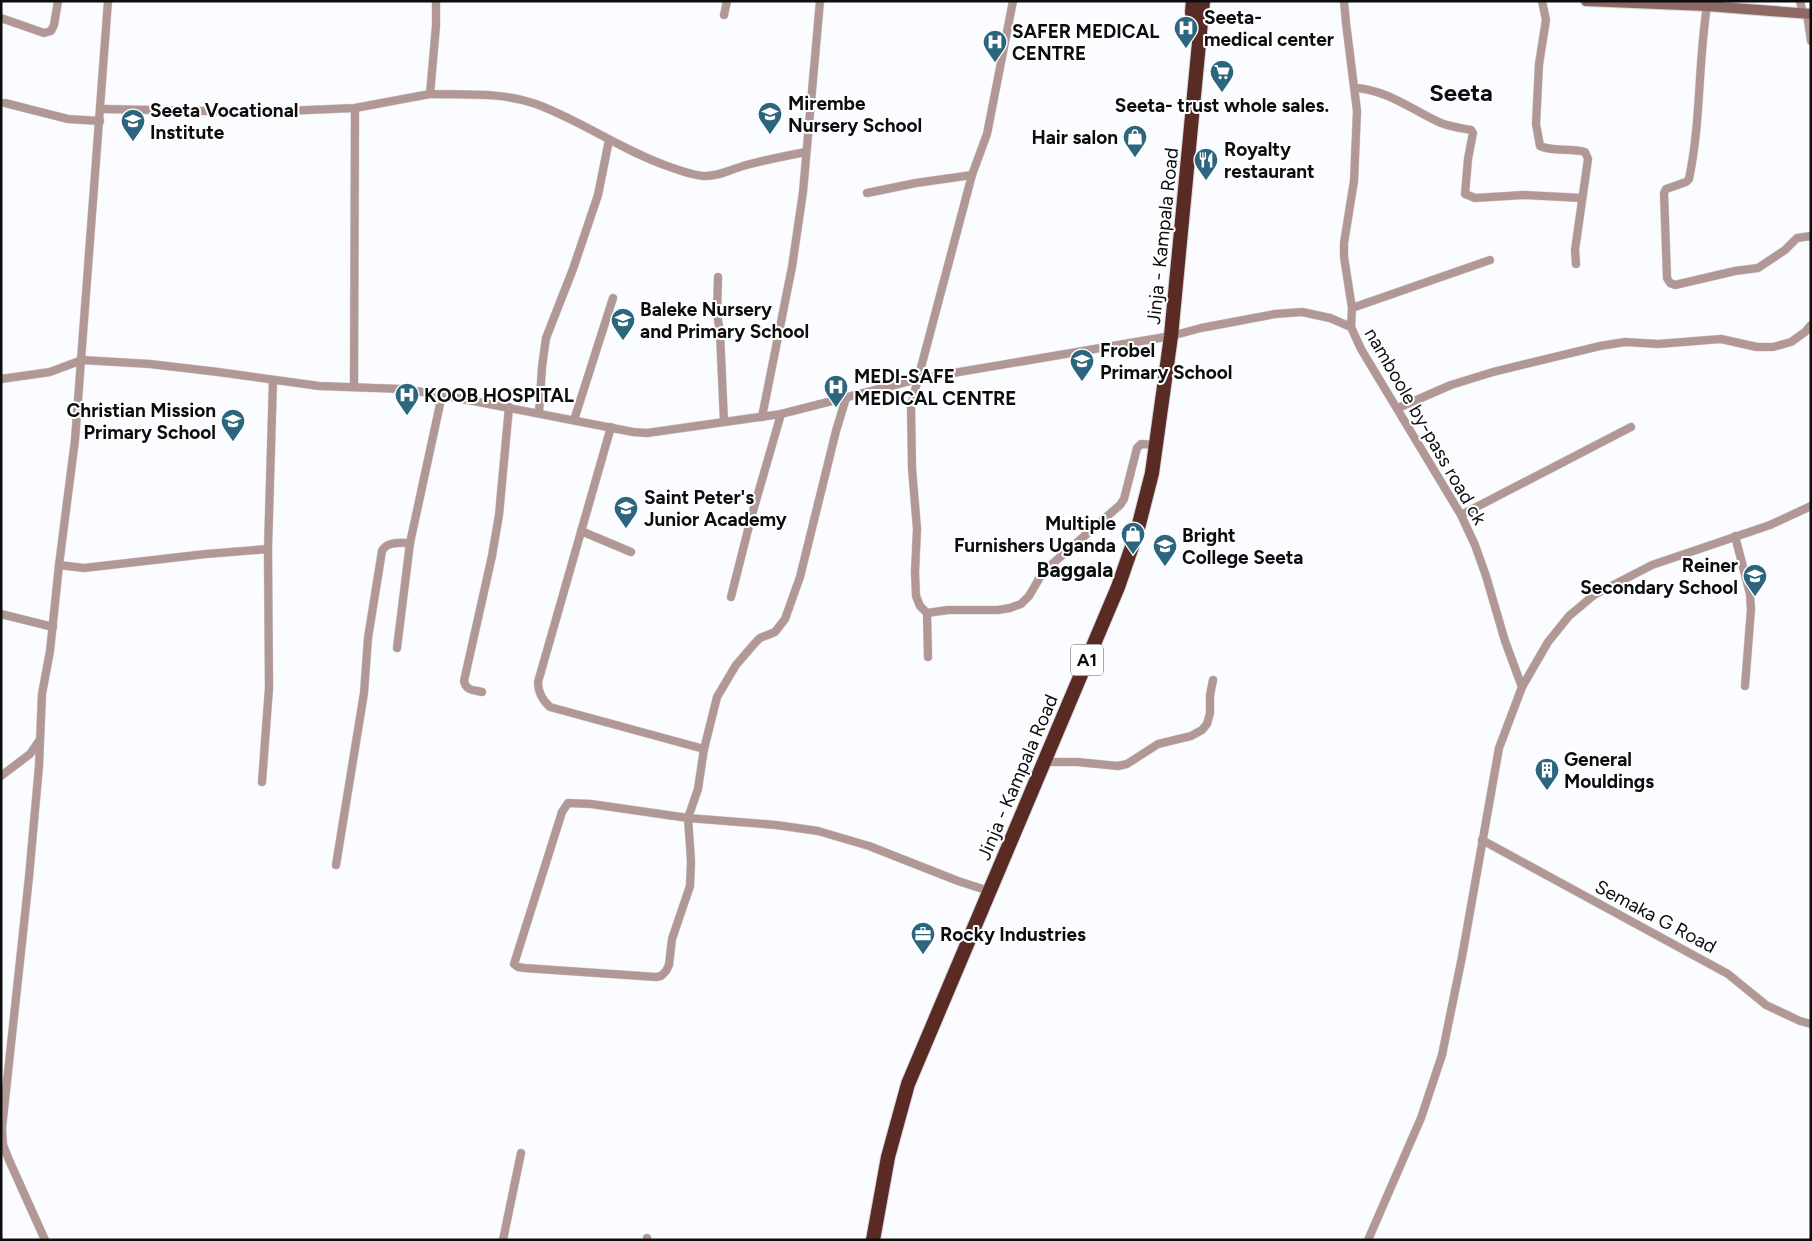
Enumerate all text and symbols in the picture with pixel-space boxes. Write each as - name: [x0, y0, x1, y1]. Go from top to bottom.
- place label: Seeta- medical center: [1204, 6, 1334, 51]
- hospital icon: Seeta- medical center: [1173, 15, 1199, 49]
- place label: SAFER MEDICAL CENTRE: [1012, 20, 1159, 65]
- hospital icon: SAFER MEDICAL CENTRE: [982, 29, 1008, 63]
- supermarket icon: Seeta- trust whole sales.: [1209, 59, 1235, 93]
- district label: Seeta: [1429, 78, 1493, 107]
- place label: Mirembe Nursery School: [788, 92, 922, 137]
- place label: Seeta- trust whole sales.: [1115, 94, 1329, 117]
- place label: Seeta Vocational Institute: [150, 99, 298, 144]
- school or university icon: Mirembe Nursery School: [757, 101, 783, 135]
- school or university icon: Seeta Vocational Institute: [120, 108, 146, 142]
- shop icon: Hair salon: [1122, 124, 1148, 158]
- place label: Hair salon: [1031, 126, 1118, 149]
- place label: Royalty restaurant: [1224, 138, 1315, 183]
- street label: Jinja - Kampala Road: [1142, 147, 1183, 325]
- restaurant icon: Royalty restaurant: [1193, 147, 1219, 181]
- place label: Baleke Nursery and Primary School: [640, 298, 809, 343]
- school or university icon: Baleke Nursery and Primary School: [610, 307, 636, 341]
- street label: namboole by-pass road ck: [1360, 324, 1492, 529]
- place label: Frobel Primary School: [1100, 339, 1232, 384]
- school or university icon: Frobel Primary School: [1069, 348, 1095, 382]
- place label: MEDI-SAFE MEDICAL CENTRE: [854, 365, 1017, 410]
- hospital icon: MEDI-SAFE MEDICAL CENTRE: [823, 374, 849, 408]
- hospital icon: KOOB HOSPITAL: [394, 382, 420, 416]
- place label: KOOB HOSPITAL: [424, 384, 574, 407]
- place label: Christian Mission Primary School: [67, 399, 216, 444]
- school or university icon: Christian Mission Primary School: [220, 408, 246, 442]
- place label: Saint Peter's Junior Academy: [644, 486, 787, 531]
- school or university icon: Saint Peter's Junior Academy: [613, 495, 639, 529]
- place label: Multiple Furnishers Uganda: [954, 512, 1116, 557]
- shop icon: Multiple Furnishers Uganda: [1120, 521, 1146, 555]
- place label: Bright College Seeta: [1182, 524, 1303, 569]
- school or university icon: Bright College Seeta: [1152, 533, 1178, 567]
- place label: Reiner Secondary School: [1580, 554, 1738, 599]
- district label: Baggala: [1037, 557, 1113, 582]
- school or university icon: Reiner Secondary School: [1742, 563, 1768, 597]
- road number: A1: [1071, 644, 1103, 676]
- street label: Jinja - Kampala Road: [972, 691, 1063, 863]
- place label: General Mouldings: [1564, 748, 1654, 793]
- building icon: General Mouldings: [1534, 757, 1560, 791]
- street label: Semaka G Road: [1591, 875, 1720, 958]
- office icon: Rocky Industries: [910, 921, 936, 955]
- place label: Rocky Industries: [940, 923, 1086, 946]

